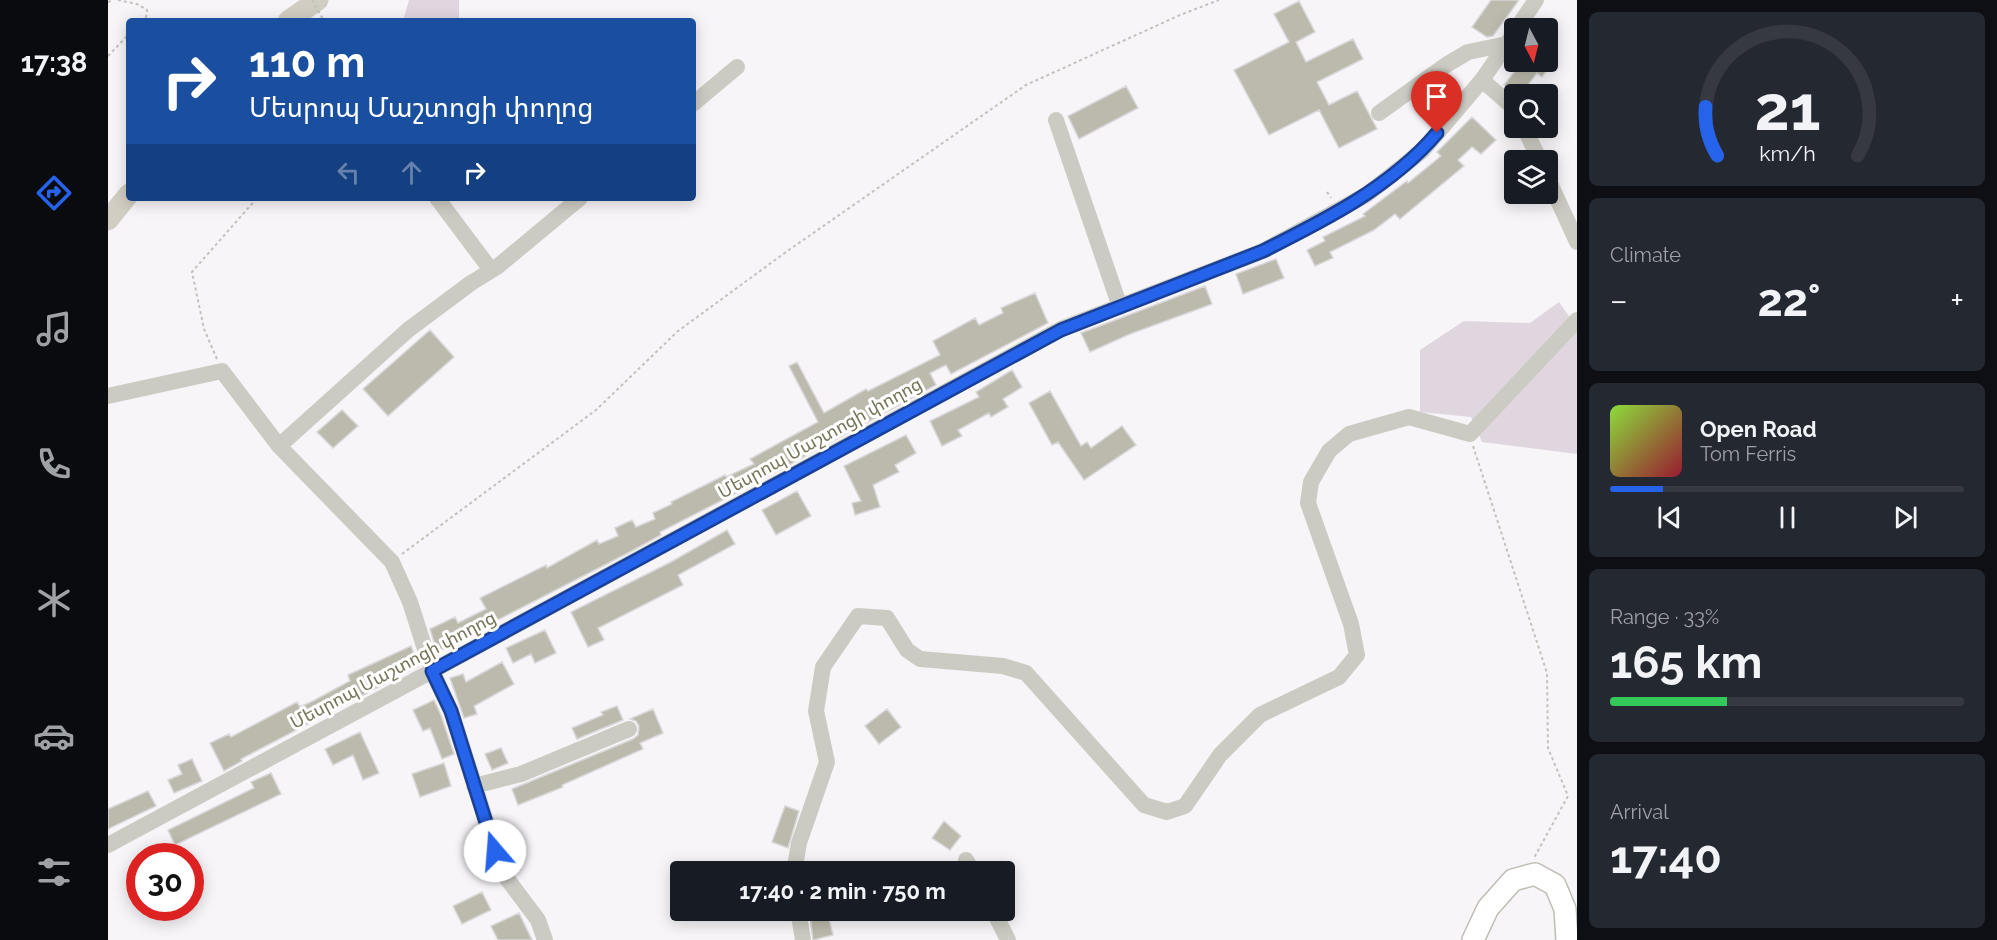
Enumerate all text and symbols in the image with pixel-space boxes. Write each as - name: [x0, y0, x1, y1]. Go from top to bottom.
- north arrow: [1504, 18, 1558, 72]
- map controls: [1504, 18, 1558, 204]
- text: 110 m: [249, 38, 365, 87]
- icon: right: [150, 42, 228, 120]
- text: 17:38: [21, 47, 87, 78]
- pin: [1411, 71, 1462, 133]
- text: 21: [1754, 71, 1820, 145]
- icon: arrive: [1420, 80, 1453, 113]
- button: search: [1504, 84, 1558, 138]
- text: Մեսրոպ Մաշտոցի փողոց: [249, 92, 593, 123]
- text: km/h: [1759, 141, 1815, 166]
- button: layers: [1504, 150, 1558, 204]
- icon: left: [332, 156, 365, 189]
- icon: ahead: [395, 156, 428, 189]
- icon: right: [458, 156, 491, 189]
- icon: directions: [33, 172, 75, 214]
- text: Climate: [1610, 243, 1681, 267]
- text: 22°: [1757, 274, 1821, 327]
- text: −: [1610, 281, 1628, 320]
- text: +: [1950, 281, 1964, 320]
- icon: music: [33, 308, 75, 350]
- street label: Մեսրոպ Մաշտոցի փողոց: [714, 373, 925, 502]
- text: Open Road: [1700, 416, 1817, 442]
- text: Tom Ferris: [1700, 442, 1796, 466]
- icon: phone: [33, 443, 75, 485]
- icon: previous: [1653, 501, 1686, 534]
- icon: pause: [1771, 501, 1804, 534]
- icon: next: [1889, 501, 1922, 534]
- icon: climate: [33, 579, 75, 621]
- text: Range · 33%: [1610, 605, 1719, 629]
- street label: Մեսրոպ Մաշտոցի փողոց: [286, 606, 499, 733]
- text: 165 km: [1610, 636, 1762, 689]
- icon: car: [33, 715, 75, 757]
- text: Arrival: [1610, 800, 1669, 824]
- position arrow: [463, 819, 527, 883]
- text: 17:40: [1610, 831, 1722, 884]
- speed limit sign: 30: [126, 843, 204, 921]
- icon: filters: [33, 851, 75, 893]
- text: 17:40 · 2 min · 750 m: [739, 878, 946, 904]

